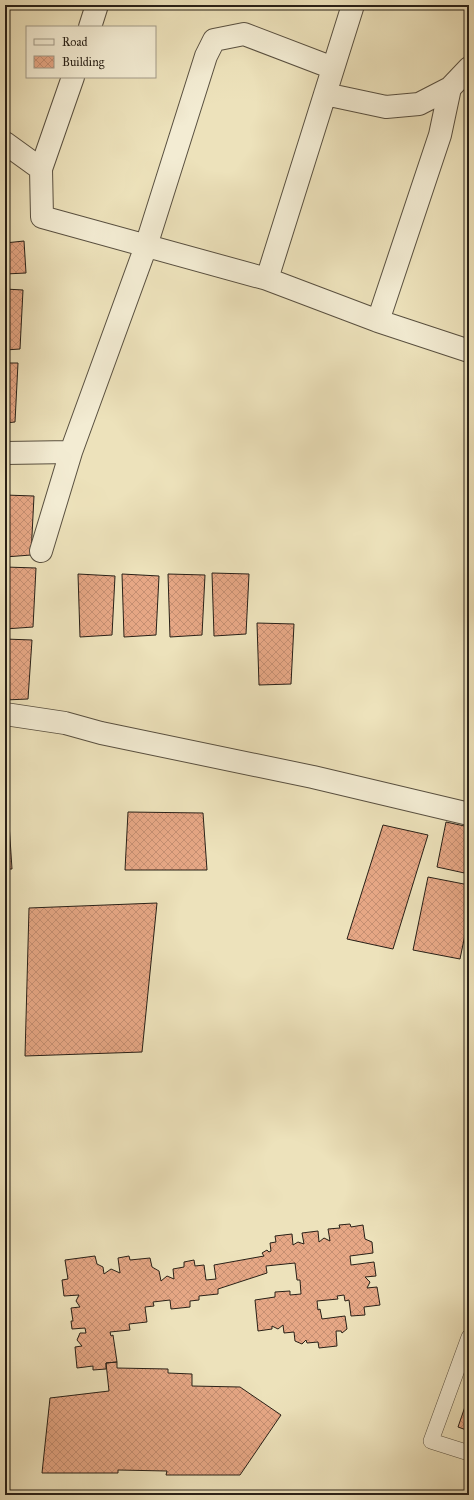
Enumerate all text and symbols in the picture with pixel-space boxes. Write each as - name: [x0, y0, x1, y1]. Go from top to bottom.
- legend: [26, 26, 156, 78]
- text: Road: [62, 35, 88, 49]
- text: Building: [62, 55, 105, 70]

